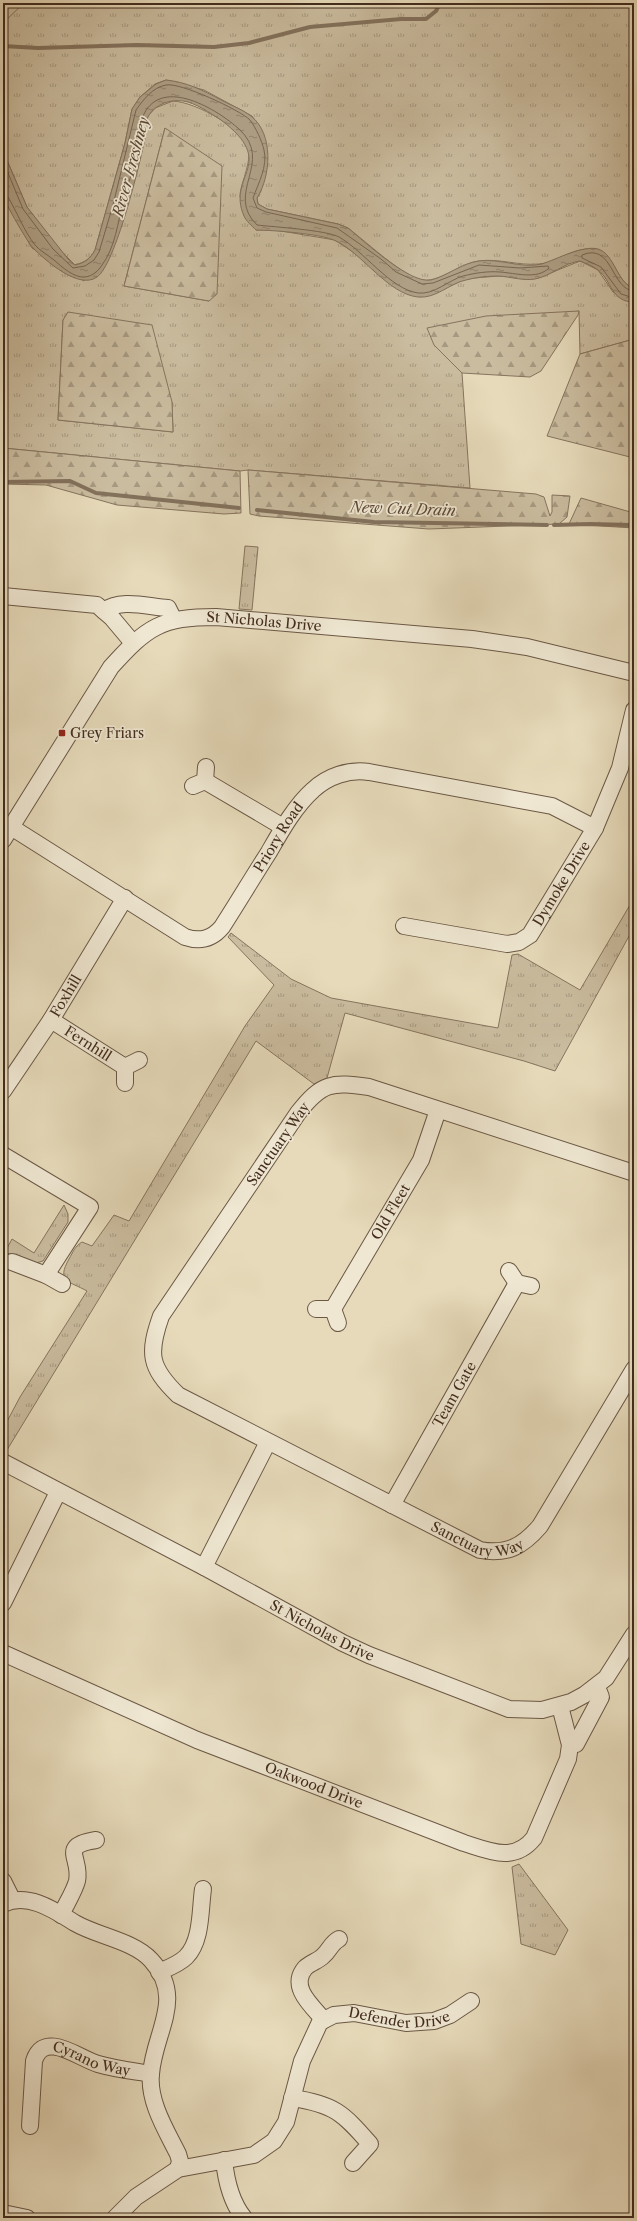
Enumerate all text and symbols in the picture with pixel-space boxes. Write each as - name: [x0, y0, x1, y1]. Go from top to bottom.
- water label: River Freshney: [108, 114, 153, 220]
- water label: New Cut Drain: [349, 497, 456, 520]
- street label: St Nicholas Drive: [206, 608, 322, 635]
- place label: Grey Friars: [70, 724, 144, 742]
- marker: Grey Friars: [57, 728, 67, 738]
- street label: Priory Road: [249, 798, 307, 876]
- street label: Dymoke Drive: [529, 838, 594, 929]
- street label: Foxhill: [46, 971, 85, 1020]
- street label: Fernhill: [61, 1022, 115, 1065]
- street label: Sanctuary Way: [242, 1098, 314, 1189]
- street label: Old Fleet: [367, 1180, 414, 1243]
- street label: Team Gate: [429, 1358, 480, 1430]
- street label: Sanctuary Way: [428, 1517, 527, 1561]
- street label: St Nicholas Drive: [267, 1596, 377, 1665]
- street label: Oakwood Drive: [262, 1758, 366, 1812]
- street label: Defender Drive: [347, 2003, 453, 2032]
- street label: Cyrano Way: [51, 2037, 132, 2080]

